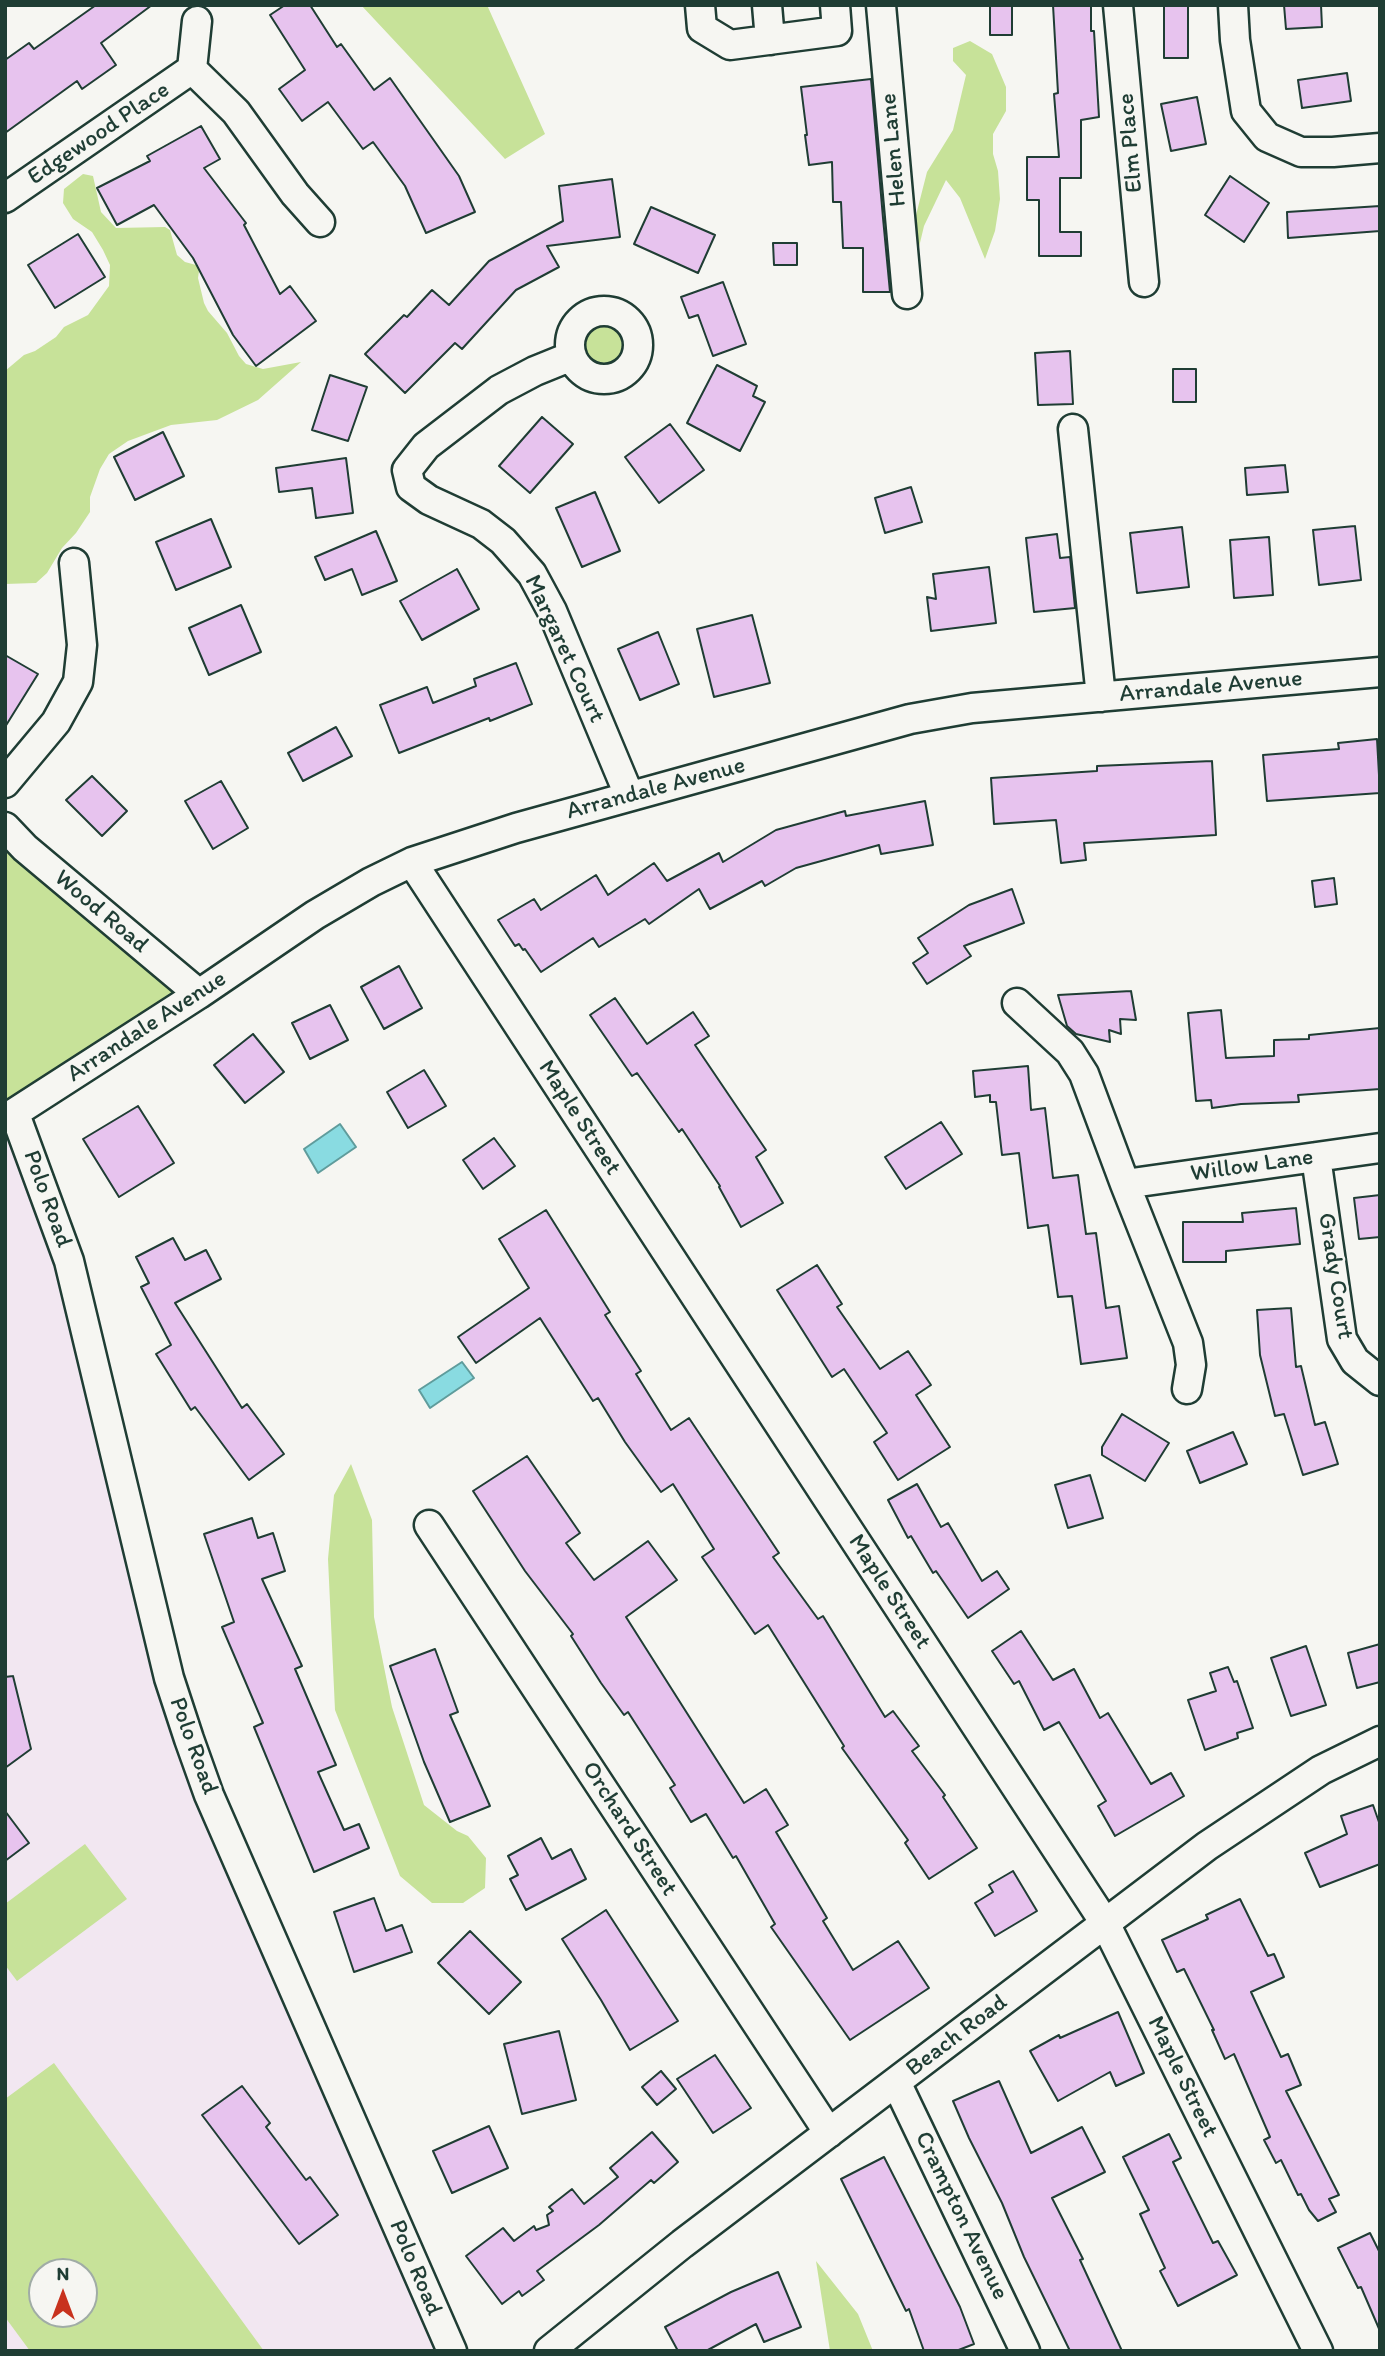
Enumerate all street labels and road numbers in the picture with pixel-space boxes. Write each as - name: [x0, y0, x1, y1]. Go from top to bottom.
- street label: Edgewood Place: [23, 76, 175, 192]
- street label: Helen Lane: [875, 92, 913, 208]
- street label: Elm Place: [1112, 92, 1150, 194]
- street label: Margaret Court: [517, 571, 611, 727]
- street label: Arrandale Avenue: [1118, 665, 1304, 709]
- street label: Arrandale Avenue: [563, 751, 749, 827]
- street label: Wood Road: [48, 864, 154, 960]
- street label: Arrandale Avenue: [62, 965, 232, 1089]
- street label: Maple Street: [531, 1055, 627, 1181]
- street label: Willow Lane: [1189, 1143, 1315, 1189]
- street label: Polo Road: [16, 1146, 78, 1252]
- street label: Grady Court: [1311, 1211, 1359, 1341]
- street label: Maple Street: [841, 1529, 937, 1655]
- street label: Polo Road: [162, 1693, 224, 1799]
- street label: Orchard Street: [575, 1756, 683, 1902]
- street label: Beach Road: [901, 1989, 1013, 2083]
- street label: Maple Street: [1140, 2012, 1224, 2142]
- street label: Crampton Avenue: [908, 2127, 1014, 2305]
- street label: Polo Road: [382, 2216, 448, 2320]

